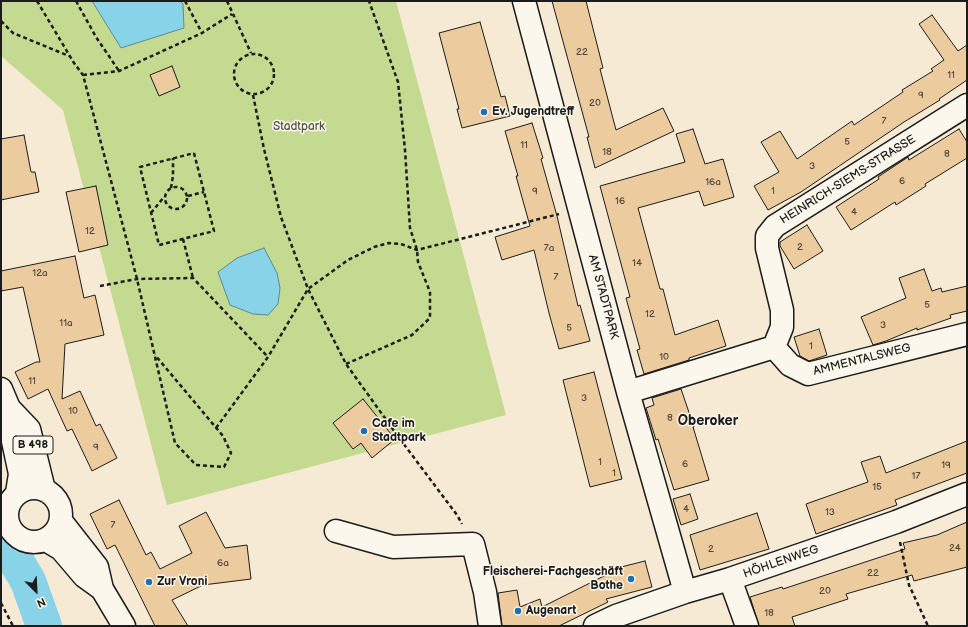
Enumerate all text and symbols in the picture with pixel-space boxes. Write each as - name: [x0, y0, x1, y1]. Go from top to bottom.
- house number: 22: [576, 46, 588, 58]
- house number: 11: [947, 69, 955, 81]
- house number: 9: [918, 89, 924, 101]
- house number: 20: [589, 97, 601, 109]
- place label: Ev. Jugendtreff: [492, 105, 574, 119]
- marker: Ev. Jugendtreff: [479, 107, 489, 117]
- house number: 7: [882, 115, 886, 127]
- park label: Stadtpark: [273, 120, 325, 134]
- street label: HEINRICH-SIEMS-STRASSE: [778, 132, 918, 228]
- house number: 5: [844, 136, 850, 148]
- house number: 11: [520, 139, 528, 151]
- house number: 18: [602, 146, 612, 158]
- house number: 8: [944, 148, 950, 160]
- house number: 3: [809, 160, 815, 172]
- house number: 6: [899, 175, 905, 187]
- house number: 16a: [705, 176, 721, 188]
- house number: 9: [532, 185, 538, 197]
- house number: 1: [771, 185, 775, 197]
- house number: 16: [615, 195, 625, 207]
- house number: 4: [851, 206, 857, 218]
- house number: 12: [85, 225, 95, 237]
- house number: 2: [797, 241, 803, 253]
- house number: 7a: [544, 242, 554, 254]
- street label: AM STADTPARK: [585, 253, 621, 341]
- house number: 14: [632, 257, 642, 269]
- house number: 12a: [32, 267, 48, 279]
- house number: 7: [554, 271, 558, 283]
- house number: 5: [924, 299, 930, 311]
- house number: 12: [645, 308, 655, 320]
- house number: 11a: [59, 317, 73, 329]
- house number: 3: [880, 319, 886, 331]
- house number: 5: [566, 322, 572, 334]
- house number: 1: [809, 340, 813, 352]
- street label: AMMENTALSWEG: [812, 341, 912, 379]
- house number: 10: [659, 351, 669, 363]
- house number: 11: [28, 375, 36, 387]
- house number: 3: [581, 392, 587, 404]
- house number: 10: [68, 405, 78, 417]
- house number: 8: [667, 412, 673, 424]
- district label: Oberoker: [678, 413, 738, 429]
- place label: Cafe im Stadtpark: [372, 417, 426, 445]
- marker: Cafe im Stadtpark: [359, 426, 369, 436]
- road number: B 498: [13, 436, 53, 454]
- house number: 9: [93, 441, 99, 453]
- house number: 1: [598, 456, 602, 468]
- house number: 6: [682, 458, 688, 470]
- house number: 19: [941, 459, 951, 471]
- house number: 1: [612, 467, 616, 479]
- house number: 17: [912, 470, 920, 482]
- house number: 15: [872, 481, 882, 493]
- house number: 4: [683, 503, 689, 515]
- house number: 13: [825, 506, 835, 518]
- house number: 7: [111, 519, 115, 531]
- street label: HÖHLENWEG: [741, 542, 821, 582]
- house number: 24: [949, 542, 961, 554]
- house number: 2: [708, 543, 714, 555]
- house number: 6a: [217, 557, 229, 569]
- place label: Fleischerei-Fachgeschäft Bothe: [483, 565, 623, 593]
- house number: 22: [867, 567, 879, 579]
- north arrow: [16, 571, 56, 611]
- marker: Fleischerei-Fachgeschäft Bothe: [626, 574, 636, 584]
- place label: Zur Vroni: [157, 575, 207, 589]
- marker: Zur Vroni: [144, 577, 154, 587]
- house number: 20: [819, 585, 831, 597]
- text: N: [35, 595, 48, 610]
- place label: Augenart: [526, 604, 576, 618]
- marker: Augenart: [513, 606, 523, 616]
- house number: 18: [764, 607, 774, 619]

